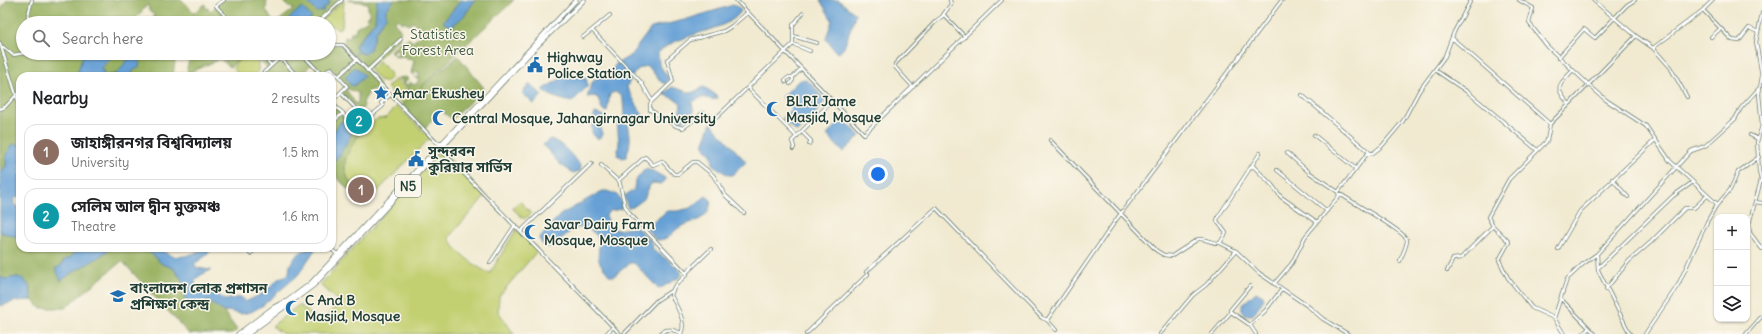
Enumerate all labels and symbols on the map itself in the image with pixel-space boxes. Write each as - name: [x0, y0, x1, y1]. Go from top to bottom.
- park label: Statistics Forest Area: [402, 25, 474, 59]
- place label: Highway Police Station: [547, 48, 631, 82]
- public building icon: Highway Police Station: [526, 56, 544, 74]
- place icon: Amar Ekushey: [372, 84, 390, 102]
- place label: Amar Ekushey: [393, 84, 485, 102]
- place label: BLRI Jame Masjid, Mosque: [786, 92, 882, 126]
- mosque icon: BLRI Jame Masjid, Mosque: [765, 100, 783, 118]
- pin: 2: [346, 106, 372, 136]
- mosque icon: Central Mosque, Jahangirnagar University: [431, 109, 449, 127]
- place label: Central Mosque, Jahangirnagar University: [452, 109, 716, 127]
- place label: সুন্দরবন কুরিয়ার সার্ভিস: [427, 142, 513, 176]
- public building icon: সুন্দরবন কুরিয়ার সার্ভিস: [407, 150, 425, 168]
- your location: [868, 164, 888, 184]
- pin: 1: [348, 175, 374, 205]
- road number: N5: [395, 175, 421, 197]
- place label: Savar Dairy Farm Mosque, Mosque: [544, 215, 656, 249]
- mosque icon: Savar Dairy Farm Mosque, Mosque: [523, 223, 541, 241]
- place label: বাংলাদেশ লোক প্রশাসন প্রশিক্ষণ কেন্দ্র: [129, 279, 268, 313]
- school or university icon: বাংলাদেশ লোক প্রশাসন প্রশিক্ষণ কেন্দ্র: [109, 287, 127, 305]
- place label: C And B Masjid, Mosque: [305, 291, 401, 325]
- mosque icon: C And B Masjid, Mosque: [284, 299, 302, 317]

